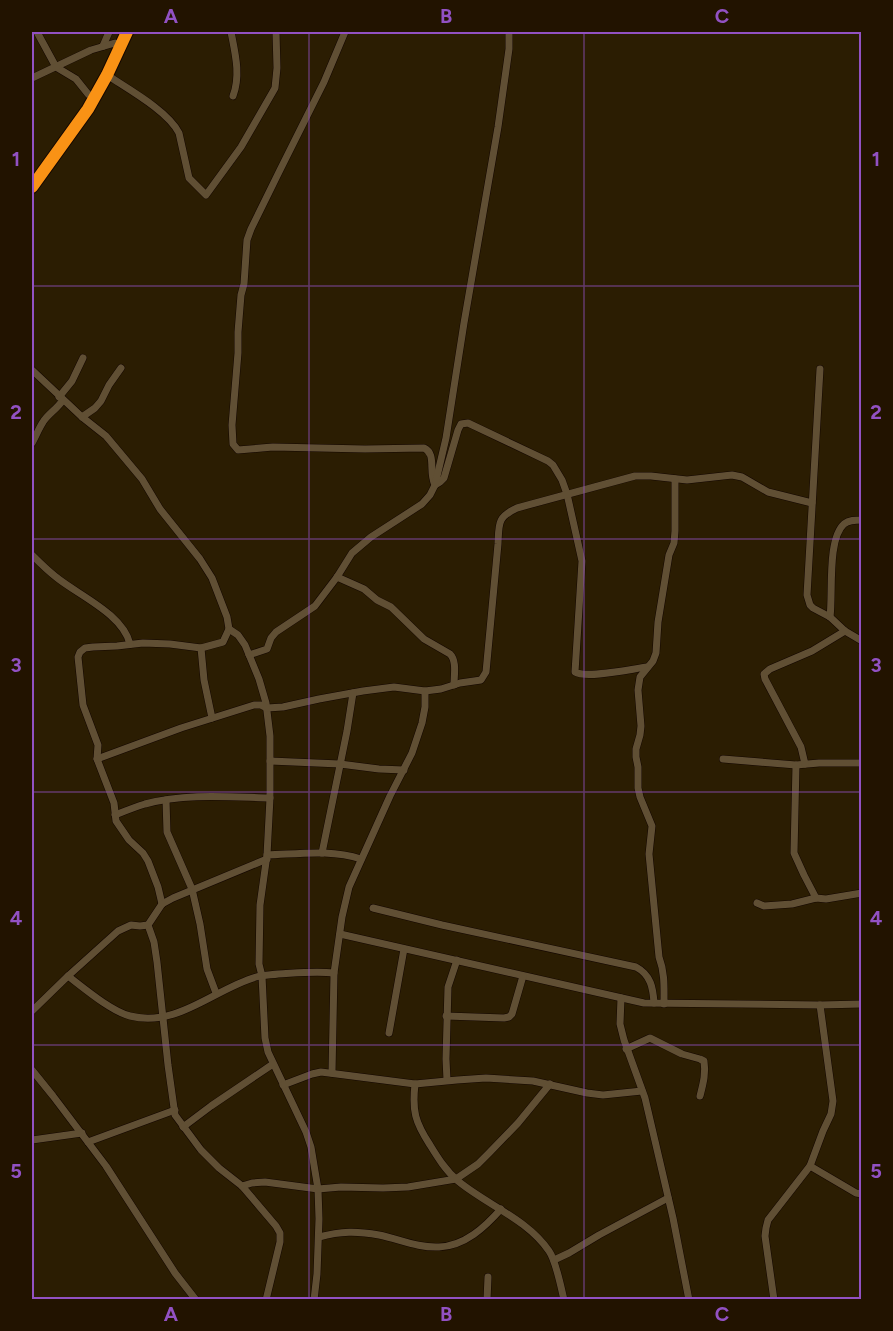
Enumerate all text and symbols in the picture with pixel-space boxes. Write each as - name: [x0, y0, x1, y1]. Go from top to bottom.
- text: A: [164, 4, 179, 28]
- text: B: [440, 4, 452, 28]
- text: C: [715, 4, 729, 28]
- text: 1: [12, 147, 20, 171]
- text: 1: [872, 147, 880, 171]
- text: 2: [10, 400, 22, 424]
- text: 2: [870, 400, 882, 424]
- text: 3: [10, 653, 22, 677]
- text: 3: [870, 653, 882, 677]
- text: 4: [10, 906, 23, 930]
- text: 4: [870, 906, 883, 930]
- text: 5: [10, 1159, 22, 1183]
- text: 5: [870, 1159, 882, 1183]
- text: A: [164, 1302, 179, 1326]
- text: B: [440, 1302, 452, 1326]
- text: C: [715, 1302, 729, 1326]

